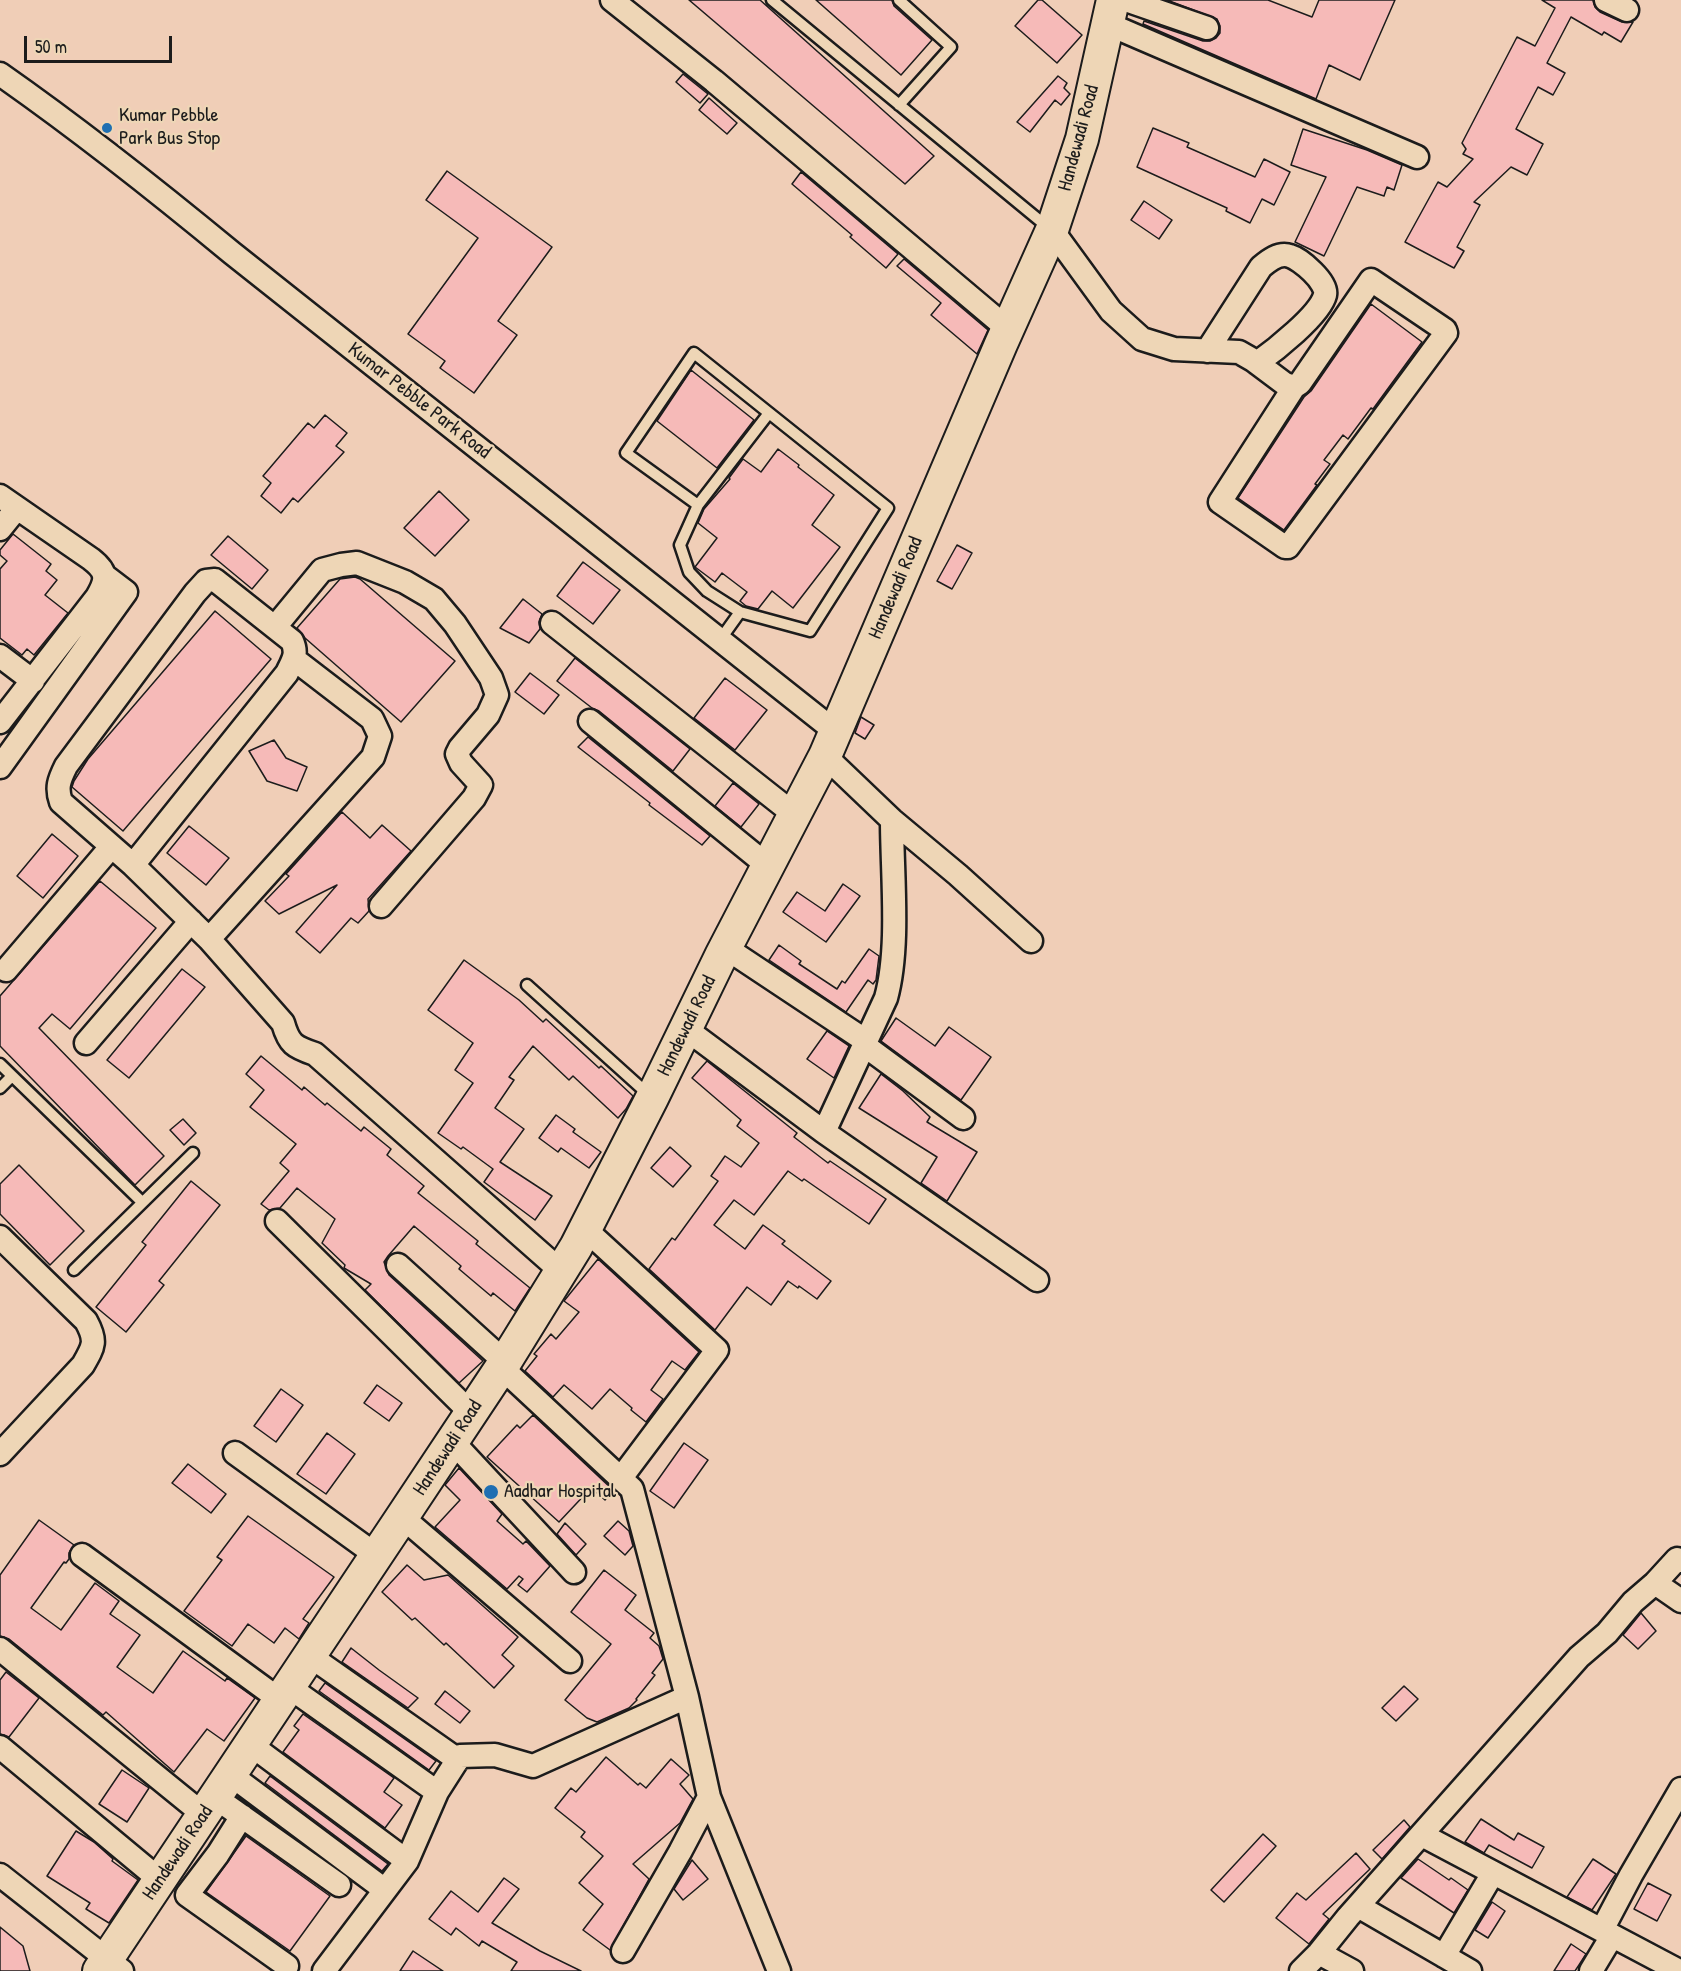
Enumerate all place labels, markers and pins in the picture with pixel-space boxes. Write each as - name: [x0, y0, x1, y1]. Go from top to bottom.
- place label: Kumar Pebble Park Bus Stop: [119, 104, 220, 151]
- marker: Kumar Pebble Park Bus Stop: [100, 121, 114, 135]
- place label: Aadhar Hospital: [504, 1480, 616, 1504]
- marker: Aadhar Hospital: [482, 1483, 500, 1501]

